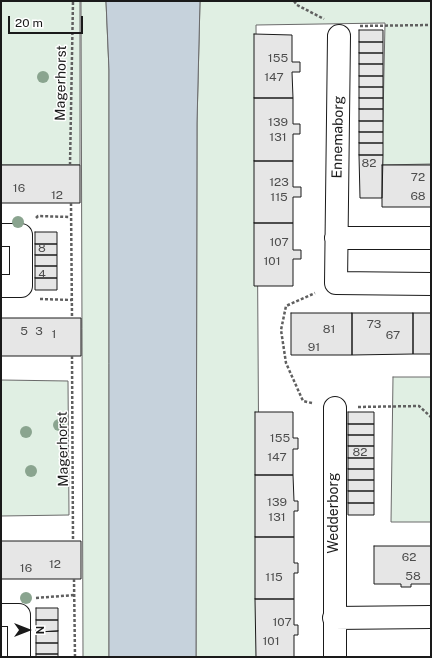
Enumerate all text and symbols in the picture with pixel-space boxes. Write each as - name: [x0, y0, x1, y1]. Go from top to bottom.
- scale bar: [10, 8, 85, 34]
- text: 20 m: [15, 16, 43, 30]
- street label: Magerhorst: [52, 45, 70, 121]
- house number: 155: [268, 51, 288, 65]
- house number: 147: [264, 70, 284, 84]
- street label: Ennemaborg: [329, 96, 347, 178]
- house number: 139: [268, 115, 288, 129]
- house number: 131: [269, 130, 287, 144]
- house number: 82: [362, 156, 376, 170]
- house number: 72: [411, 170, 425, 184]
- house number: 123: [269, 175, 289, 189]
- house number: 16: [13, 181, 25, 195]
- house number: 12: [51, 188, 63, 202]
- house number: 68: [410, 189, 426, 203]
- house number: 115: [270, 190, 288, 204]
- house number: 107: [269, 235, 289, 249]
- house number: 8: [38, 241, 46, 255]
- house number: 101: [263, 254, 281, 268]
- house number: 4: [38, 267, 46, 281]
- house number: 73: [367, 317, 381, 331]
- house number: 81: [323, 322, 335, 336]
- house number: 5: [20, 324, 28, 338]
- house number: 3: [35, 324, 43, 338]
- house number: 1: [52, 327, 56, 341]
- house number: 67: [386, 328, 400, 342]
- house number: 91: [308, 340, 320, 354]
- street label: Magerhorst: [54, 411, 72, 487]
- house number: 155: [270, 431, 290, 445]
- house number: 82: [353, 445, 367, 459]
- house number: 147: [267, 450, 287, 464]
- street label: Wedderborg: [326, 473, 342, 553]
- house number: 139: [267, 495, 287, 509]
- house number: 131: [268, 510, 286, 524]
- house number: 62: [402, 550, 416, 564]
- house number: 12: [49, 557, 61, 571]
- house number: 16: [20, 561, 32, 575]
- house number: 58: [405, 569, 421, 583]
- house number: 115: [265, 570, 283, 584]
- north arrow: [8, 610, 48, 650]
- house number: 107: [272, 615, 292, 629]
- text: N: [34, 626, 46, 634]
- house number: 101: [262, 634, 280, 648]

